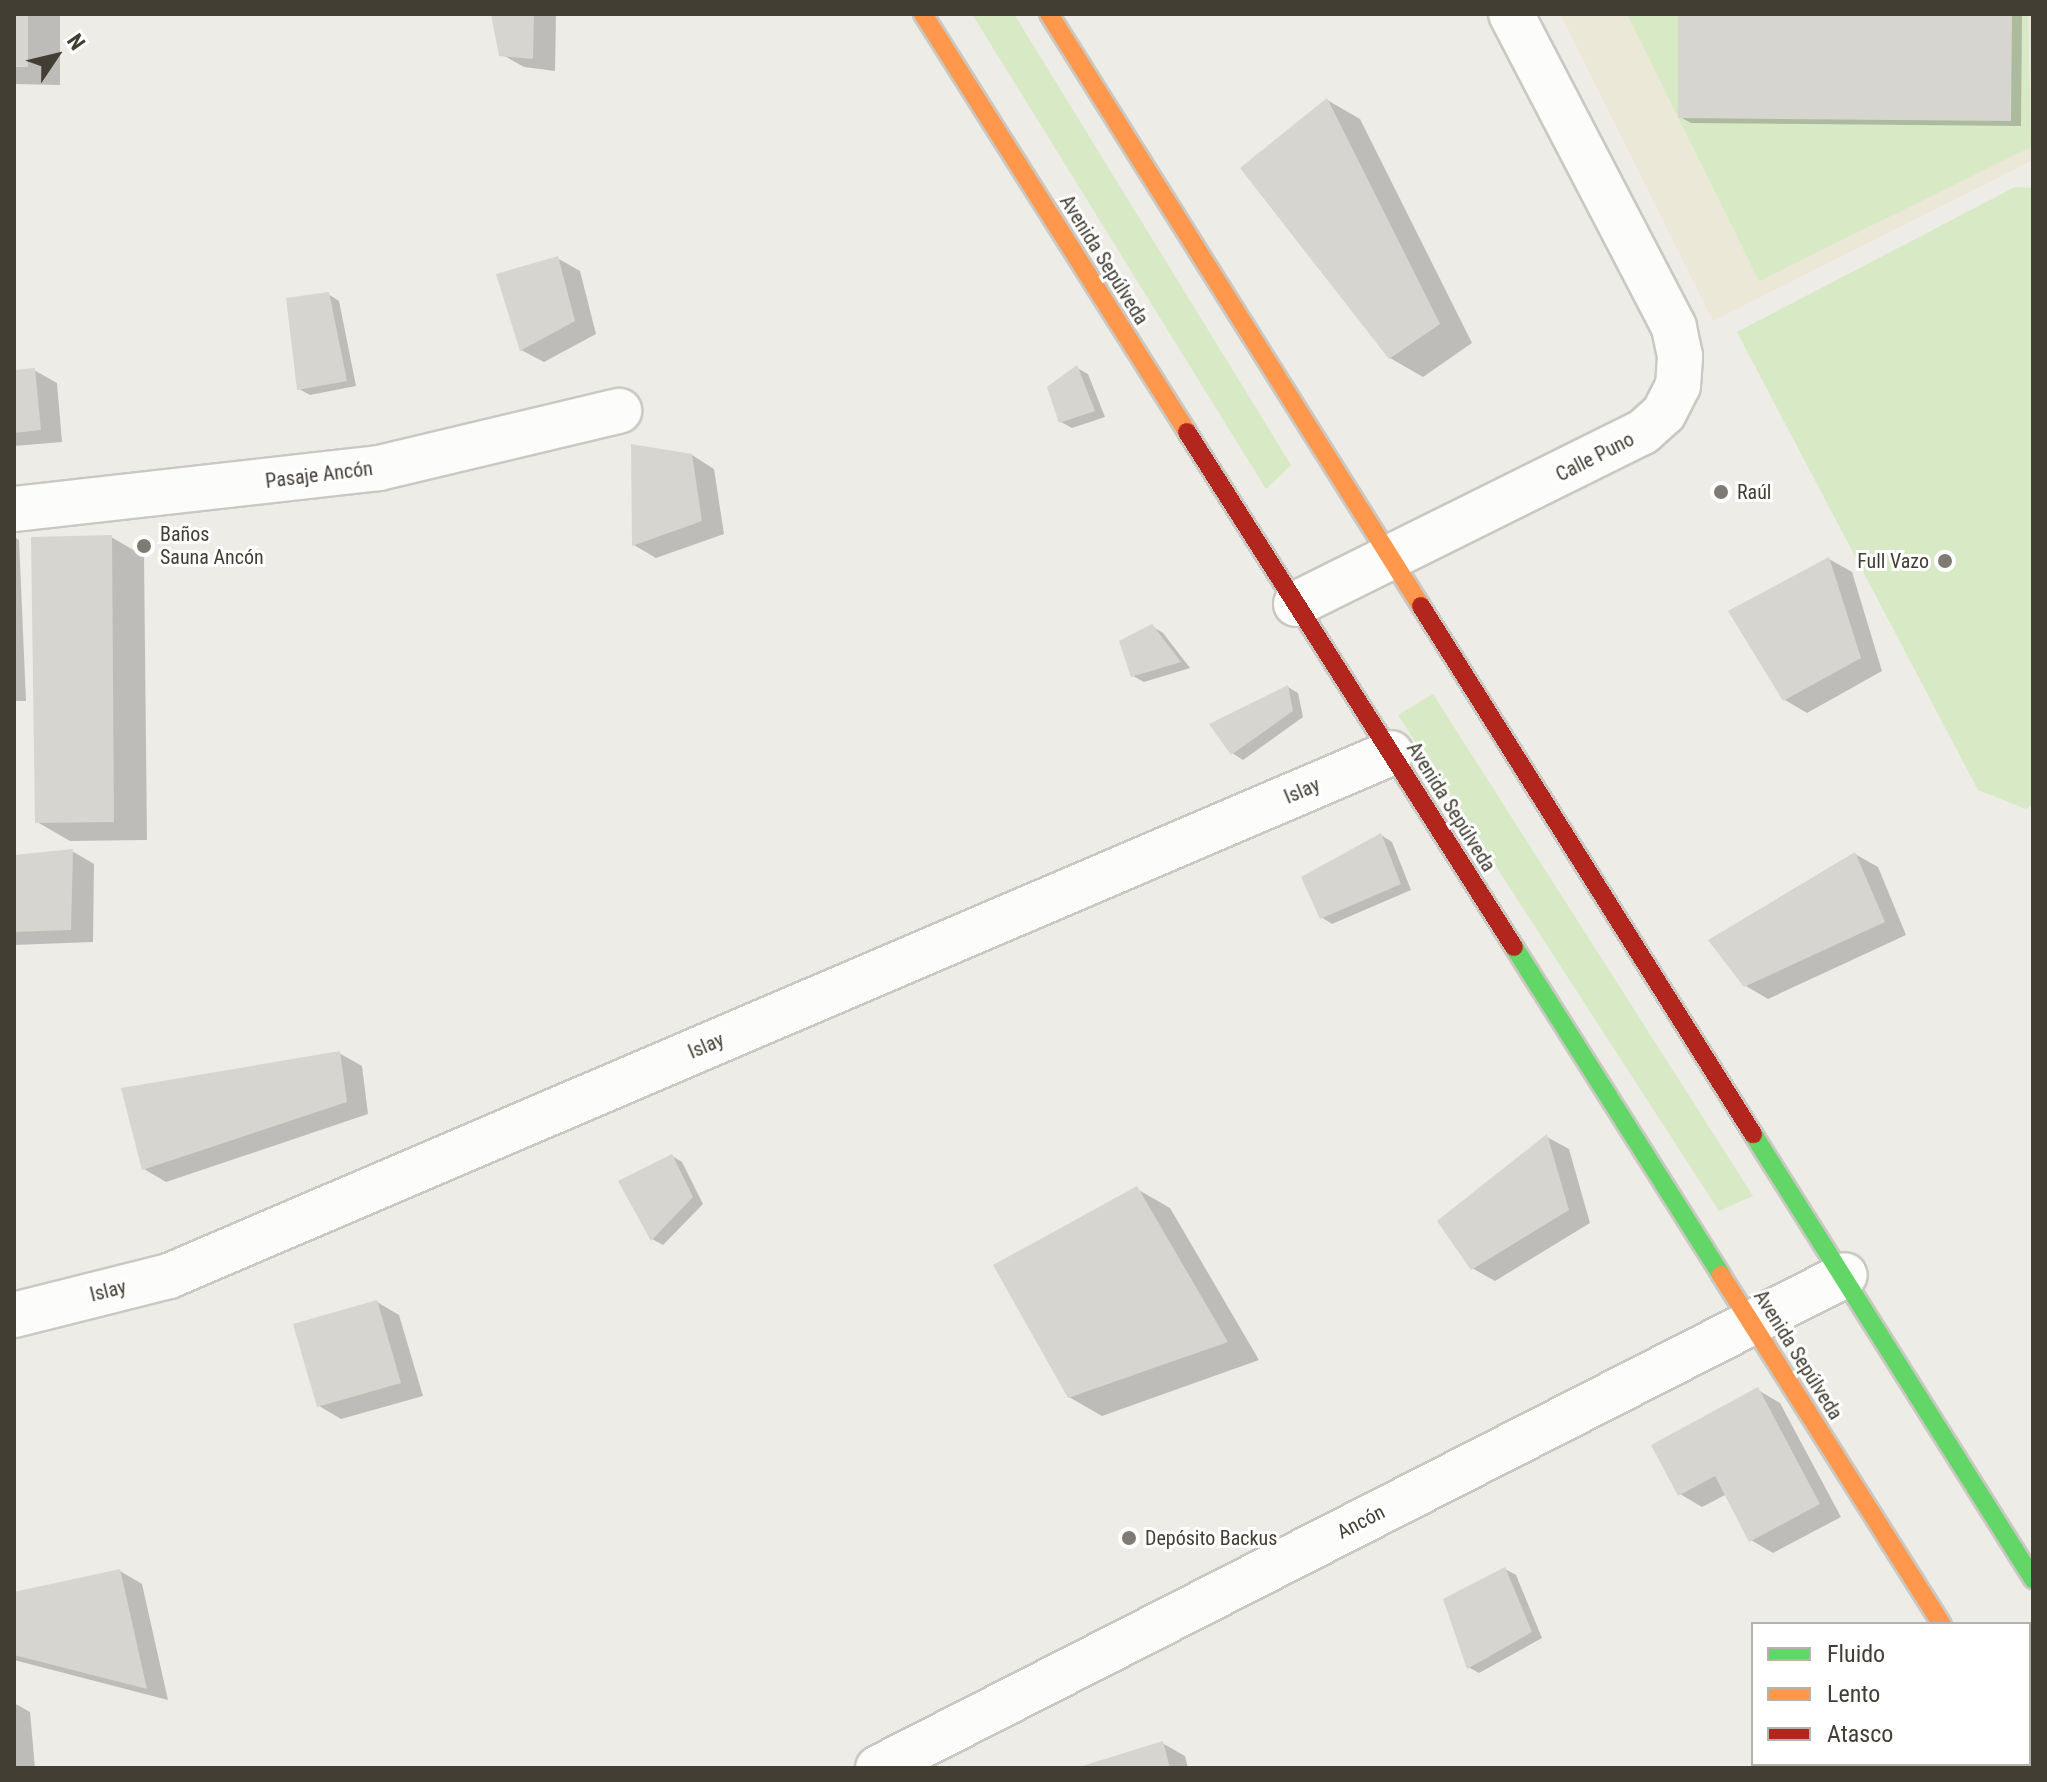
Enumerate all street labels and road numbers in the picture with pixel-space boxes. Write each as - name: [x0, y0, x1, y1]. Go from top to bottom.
- street label: Avenida Sepúlveda: [1055, 191, 1153, 329]
- street label: Calle Puno: [1552, 427, 1638, 487]
- street label: Pasaje Ancón: [264, 457, 374, 493]
- street label: Avenida Sepúlveda: [1402, 738, 1500, 876]
- street label: Islay: [1281, 773, 1323, 809]
- street label: Islay: [685, 1028, 727, 1064]
- street label: Islay: [87, 1275, 129, 1307]
- street label: Avenida Sepúlveda: [1749, 1286, 1847, 1424]
- street label: Ancón: [1333, 1500, 1389, 1544]

